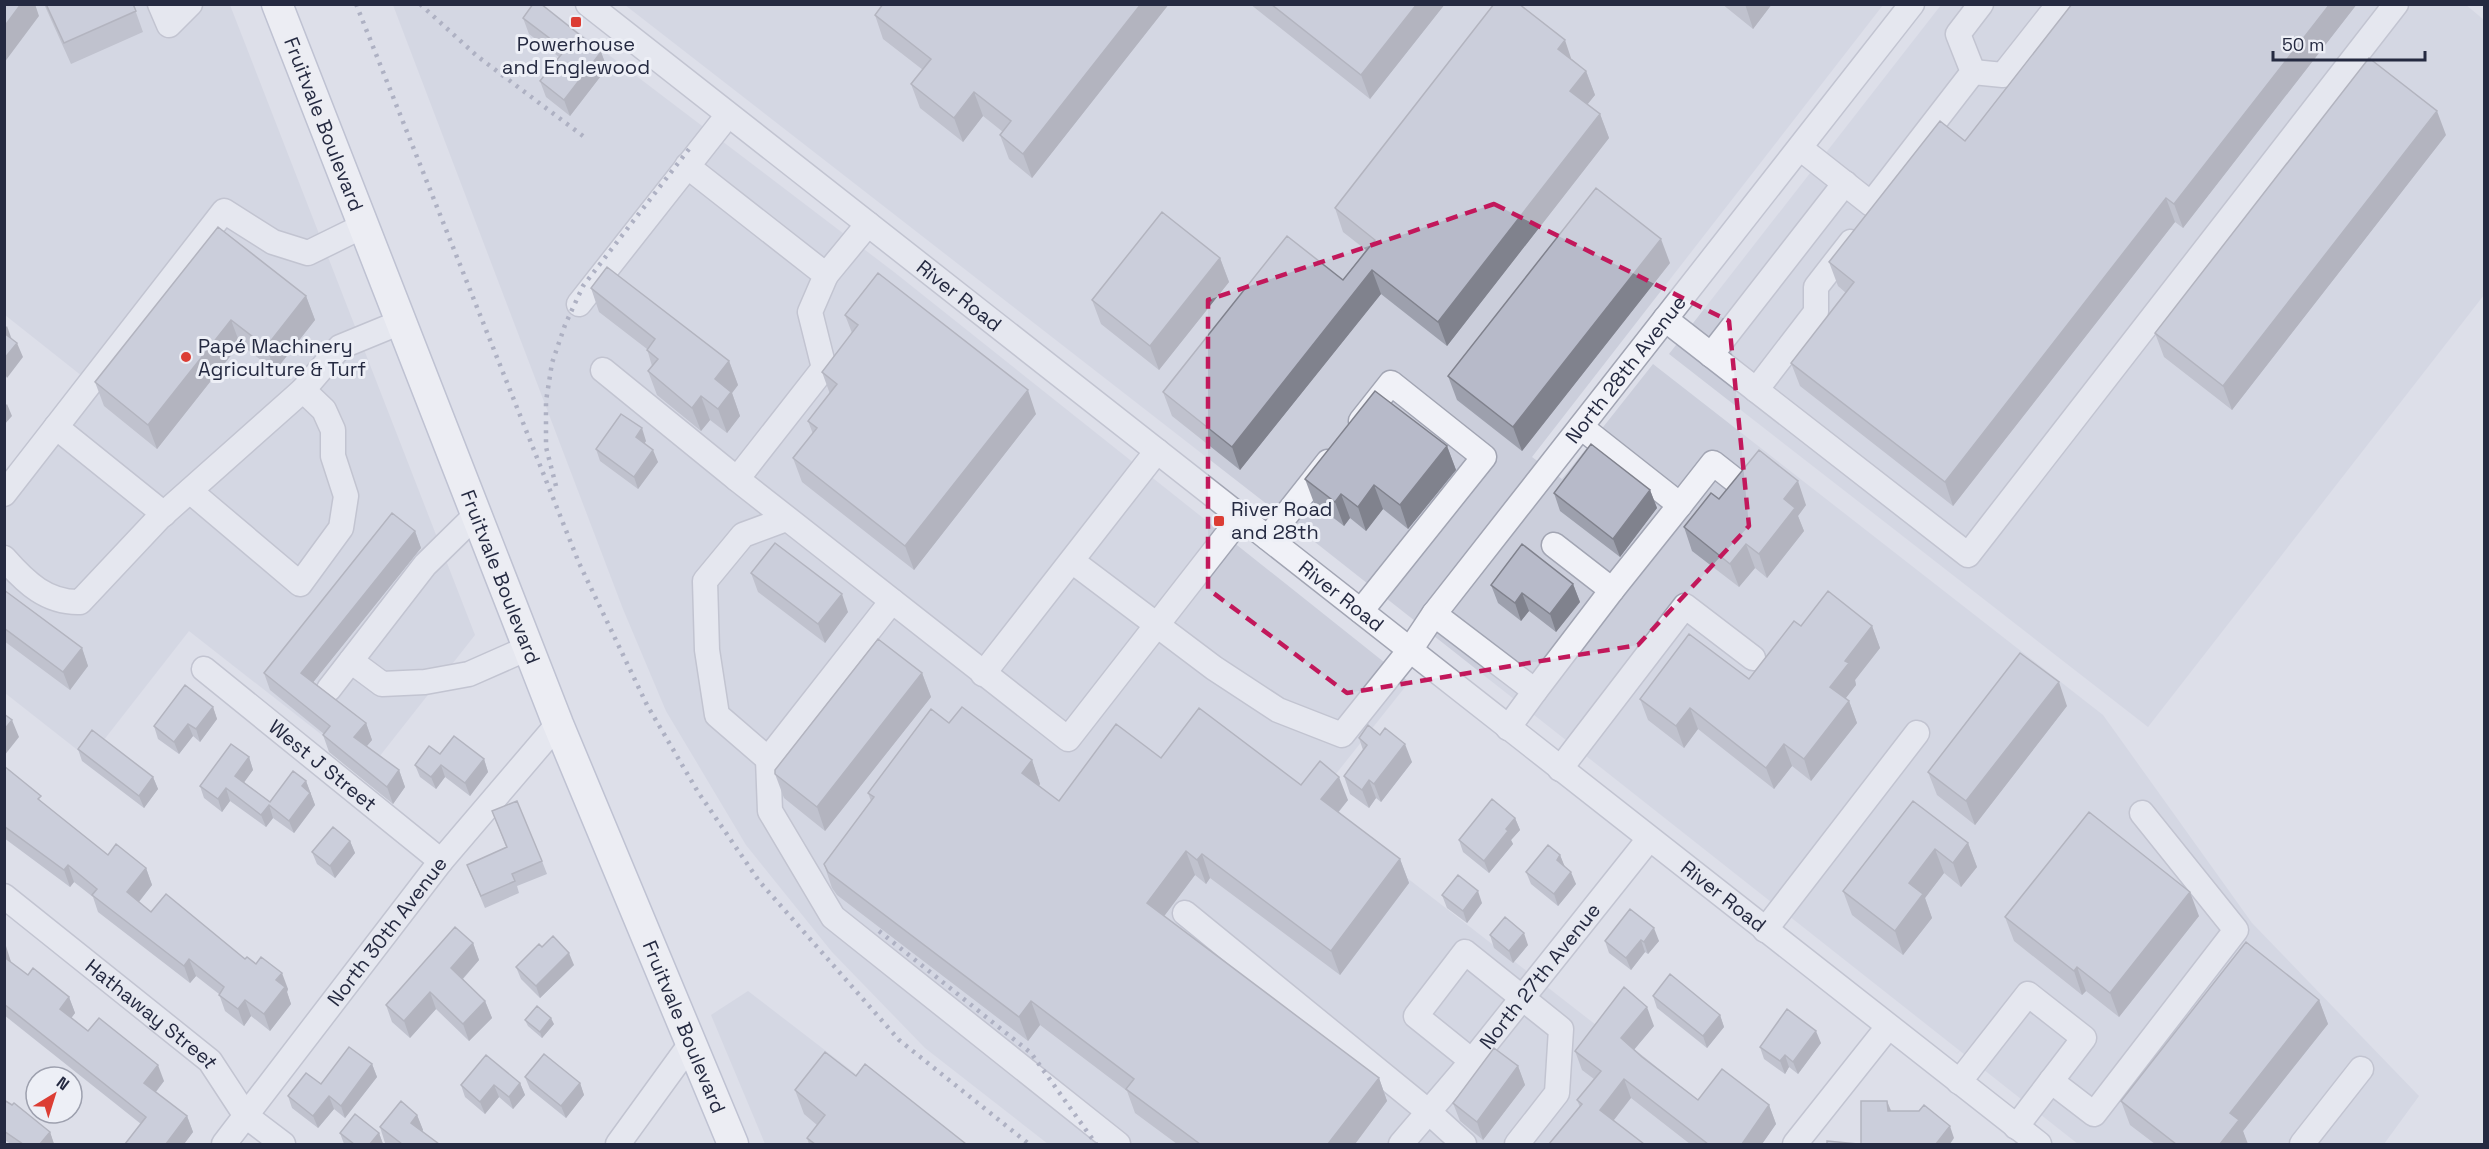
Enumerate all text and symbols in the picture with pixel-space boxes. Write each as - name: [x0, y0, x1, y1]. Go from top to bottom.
- marker: Powerhouse and Englewood: [569, 15, 583, 29]
- scale bar: [2273, 24, 2424, 62]
- place label: Powerhouse and Englewood: [502, 31, 650, 80]
- street label: Fruitvale Boulevard: [278, 33, 370, 215]
- text: 50 m: [2282, 33, 2324, 56]
- street label: River Road: [911, 254, 1007, 337]
- street label: North 28th Avenue: [1560, 290, 1692, 449]
- place label: Papé Machinery Agriculture & Turf: [198, 333, 366, 382]
- marker: Papé Machinery Agriculture & Turf: [179, 350, 193, 364]
- street label: Fruitvale Boulevard: [455, 486, 546, 668]
- place label: River Road and 28th: [1231, 496, 1333, 545]
- marker: River Road and 28th: [1212, 514, 1226, 528]
- street label: River Road: [1293, 554, 1389, 637]
- street label: West J Street: [263, 714, 382, 817]
- street label: North 30th Avenue: [321, 851, 453, 1011]
- street label: River Road: [1676, 855, 1771, 938]
- street label: North 27th Avenue: [1474, 897, 1606, 1054]
- street label: Fruitvale Boulevard: [637, 937, 732, 1117]
- street label: Hathaway Street: [80, 953, 224, 1073]
- north arrow: [24, 1065, 84, 1125]
- text: N: [52, 1072, 74, 1095]

